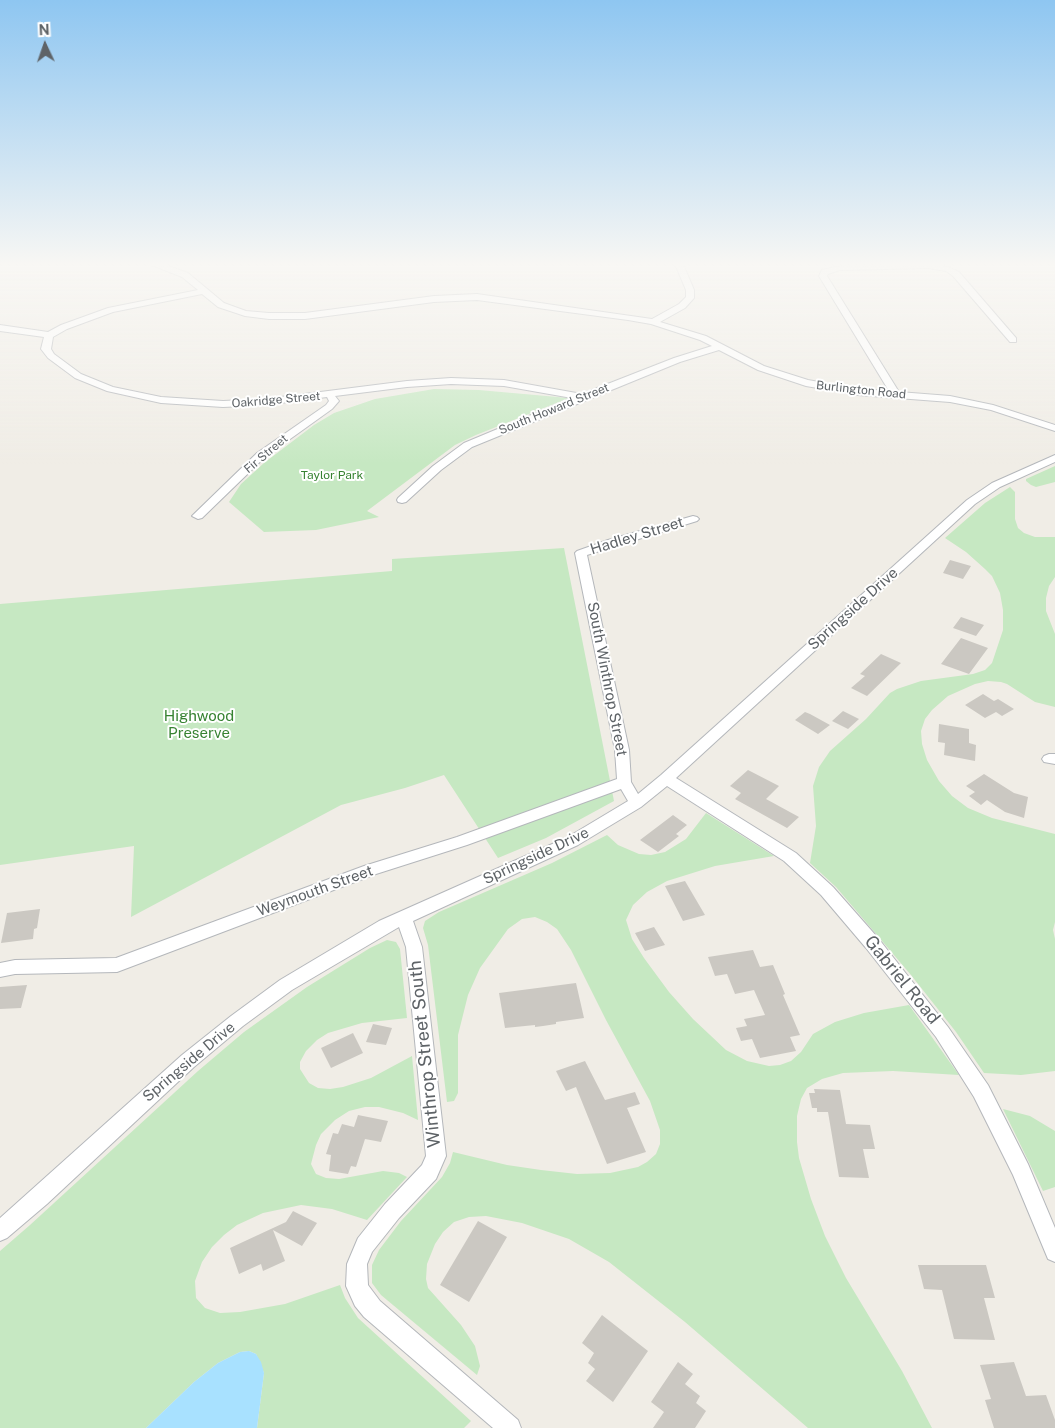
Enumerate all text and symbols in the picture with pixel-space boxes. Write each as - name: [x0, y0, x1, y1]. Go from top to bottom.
- north arrow: [20, 20, 70, 70]
- text: N: [38, 22, 50, 38]
- street label: Burlington Road: [815, 378, 907, 402]
- street label: South Howard Street: [497, 380, 611, 438]
- street label: Oakridge Street: [231, 389, 321, 411]
- street label: Fir Street: [241, 432, 291, 476]
- park label: Taylor Park: [301, 468, 363, 482]
- street label: Hadley Street: [588, 513, 686, 559]
- street label: Springside Drive: [804, 564, 902, 654]
- street label: South Winthrop Street: [583, 600, 631, 758]
- park label: Highwood Preserve: [164, 707, 234, 742]
- street label: Springside Drive: [480, 824, 592, 888]
- street label: Weymouth Street: [255, 862, 375, 920]
- street label: Gabriel Road: [860, 931, 944, 1029]
- street label: Winthrop Street South: [404, 959, 446, 1149]
- street label: Springside Drive: [139, 1018, 239, 1106]

